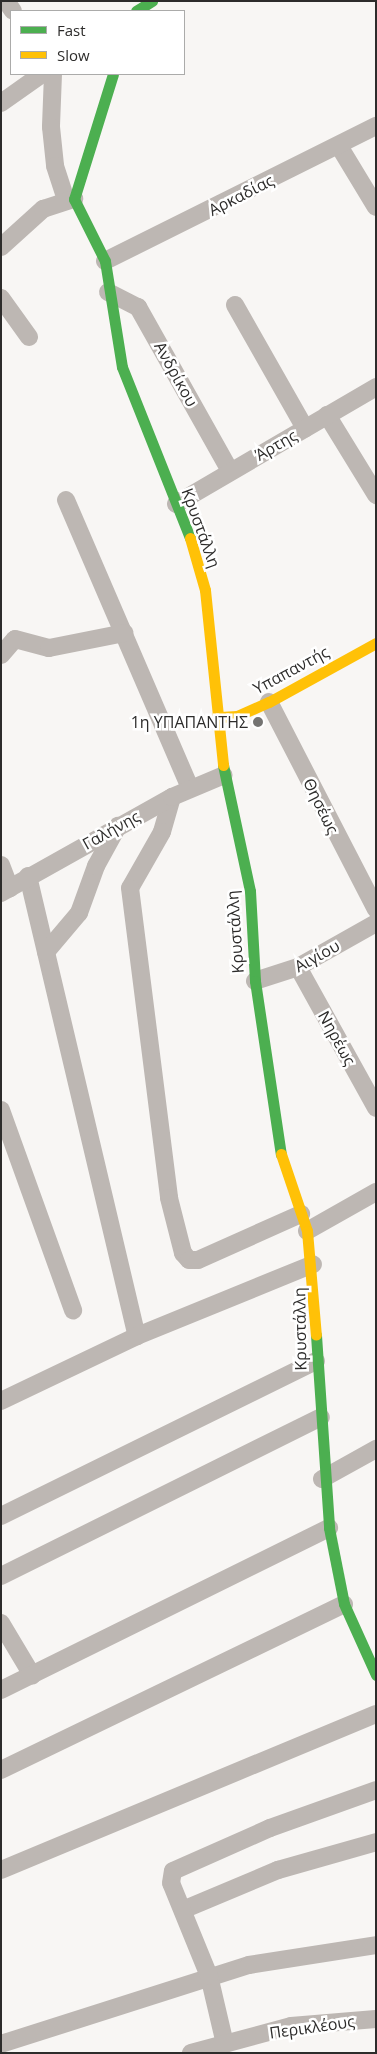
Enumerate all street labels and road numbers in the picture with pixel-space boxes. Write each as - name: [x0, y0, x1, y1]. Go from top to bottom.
- street label: Αρκαδίας: [205, 170, 277, 220]
- street label: Ανδρίκου: [150, 338, 202, 410]
- street label: Άρτης: [252, 425, 300, 465]
- street label: Κρυστάλλη: [178, 486, 224, 570]
- street label: Υπαπαντής: [250, 642, 332, 698]
- street label: Θησέως: [299, 775, 343, 837]
- street label: Γαλήνης: [79, 806, 143, 854]
- street label: Κρυστάλλη: [223, 890, 247, 974]
- street label: Αιγίου: [291, 936, 343, 976]
- street label: Νηρέως: [314, 1007, 360, 1069]
- street label: Κρυστάλλη: [290, 1287, 310, 1371]
- street label: Περικλέους: [268, 2012, 356, 2042]

